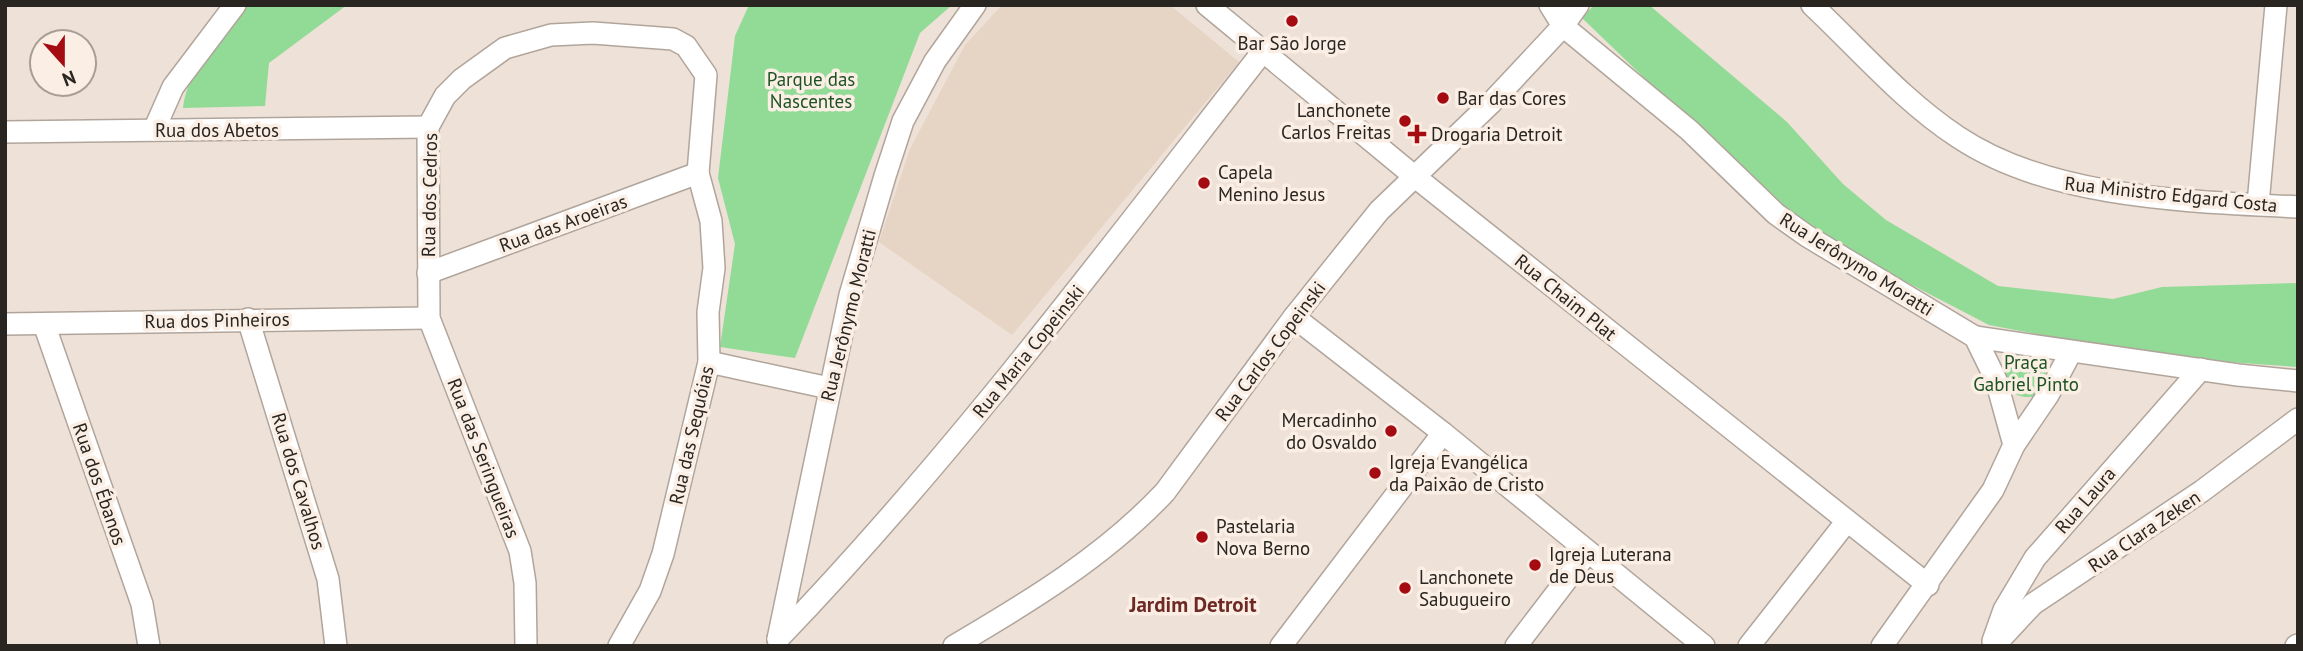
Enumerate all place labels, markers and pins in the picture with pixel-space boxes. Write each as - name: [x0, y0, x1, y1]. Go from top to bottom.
- marker: Bar São Jorge: [1284, 13, 1300, 29]
- place label: Bar São Jorge: [1238, 31, 1346, 55]
- place label: Bar das Cores: [1457, 86, 1566, 110]
- marker: Bar das Cores: [1435, 90, 1451, 106]
- place label: Lanchonete Carlos Freitas: [1281, 98, 1391, 144]
- marker: Lanchonete Carlos Freitas: [1397, 113, 1413, 129]
- place label: Drogaria Detroit: [1431, 122, 1563, 146]
- marker: Drogaria Detroit: [1409, 126, 1425, 142]
- place label: Capela Menino Jesus: [1218, 160, 1325, 206]
- marker: Capela Menino Jesus: [1196, 175, 1212, 191]
- place label: Mercadinho do Osvaldo: [1282, 408, 1377, 454]
- marker: Mercadinho do Osvaldo: [1383, 423, 1399, 439]
- place label: Igreja Evangélica da Paixão de Cristo: [1389, 450, 1544, 496]
- marker: Igreja Evangélica da Paixão de Cristo: [1367, 465, 1383, 481]
- place label: Pastelaria Nova Berno: [1216, 514, 1310, 560]
- marker: Pastelaria Nova Berno: [1194, 529, 1210, 545]
- place label: Igreja Luterana de Deus: [1549, 542, 1672, 588]
- marker: Igreja Luterana de Deus: [1527, 557, 1543, 573]
- place label: Lanchonete Sabugueiro: [1419, 565, 1513, 611]
- marker: Lanchonete Sabugueiro: [1397, 580, 1413, 596]

